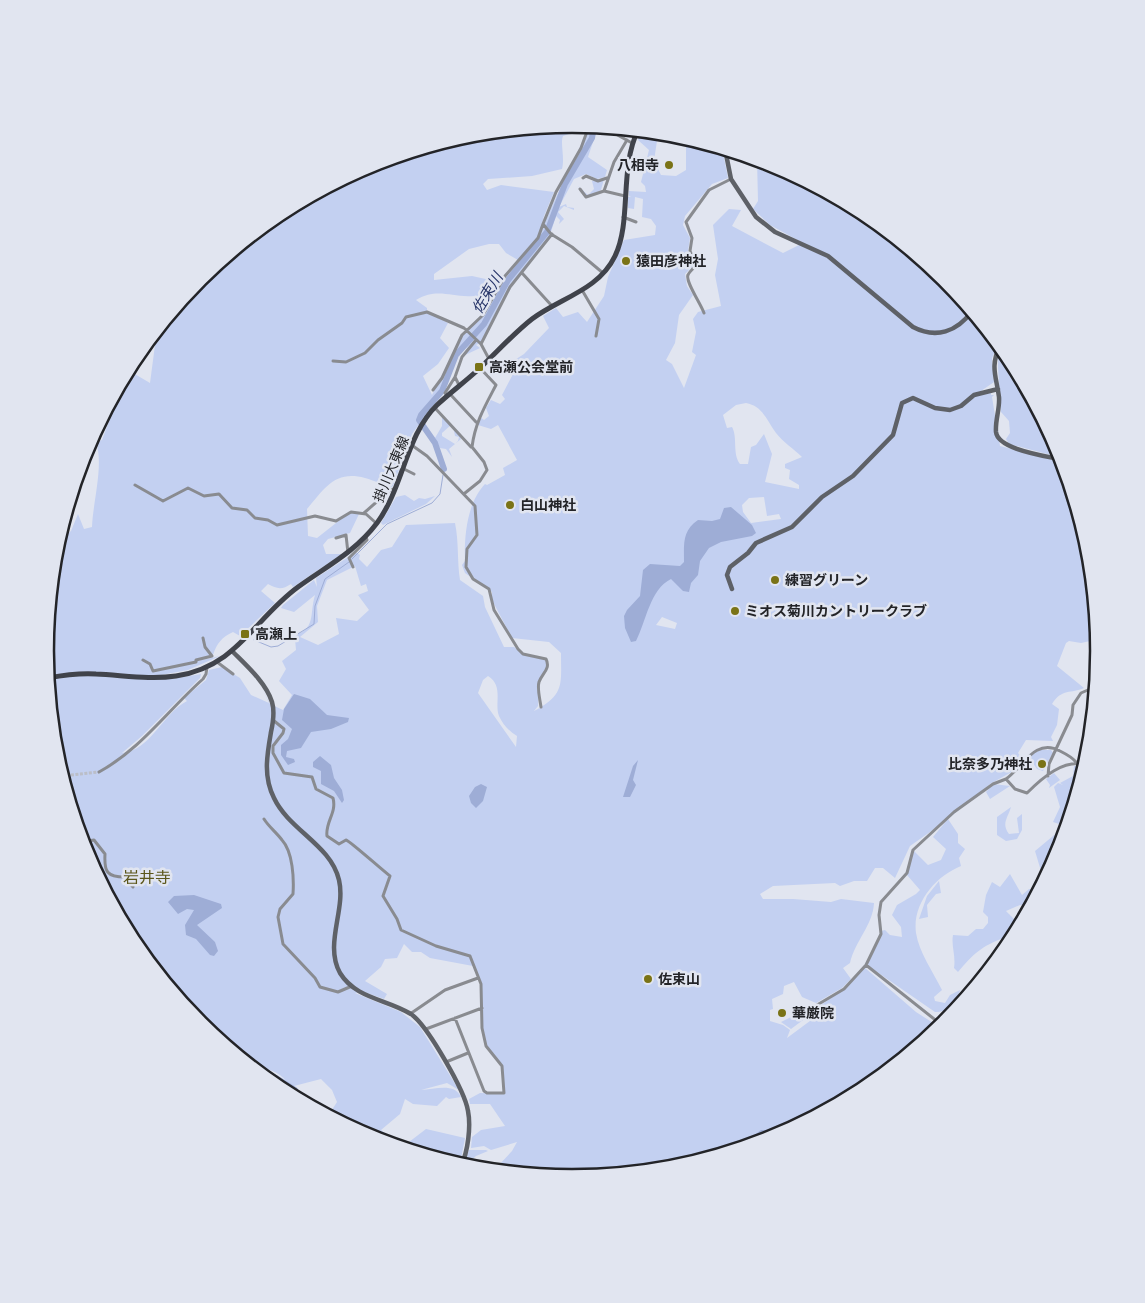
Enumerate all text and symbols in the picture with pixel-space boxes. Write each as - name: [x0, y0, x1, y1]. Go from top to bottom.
- place label: 八相寺: [617, 157, 659, 173]
- marker: 八相寺: [663, 159, 675, 171]
- place label: 猿田彦神社: [636, 253, 706, 269]
- marker: 猿田彦神社: [620, 255, 632, 267]
- water label: 佐束川: [468, 268, 507, 317]
- place label: 高瀬公会堂前: [489, 359, 573, 375]
- marker: 高瀬公会堂前: [473, 361, 485, 373]
- street label: 掛川大東線: [370, 434, 412, 504]
- place label: 白山神社: [520, 497, 576, 513]
- marker: 白山神社: [504, 499, 516, 511]
- place label: 練習グリーン: [785, 572, 868, 588]
- marker: 練習グリーン: [769, 574, 781, 586]
- place label: ミオス菊川カントリークラブ: [745, 603, 927, 619]
- marker: ミオス菊川カントリークラブ: [729, 605, 741, 617]
- place label: 高瀬上: [255, 626, 297, 642]
- marker: 高瀬上: [239, 628, 251, 640]
- place label: 比奈多乃神社: [948, 756, 1032, 772]
- marker: 比奈多乃神社: [1036, 758, 1048, 770]
- district label: 岩井寺: [123, 868, 171, 887]
- place label: 佐束山: [658, 971, 700, 987]
- marker: 佐束山: [642, 973, 654, 985]
- place label: 華厳院: [792, 1005, 834, 1021]
- marker: 華厳院: [776, 1007, 788, 1019]

